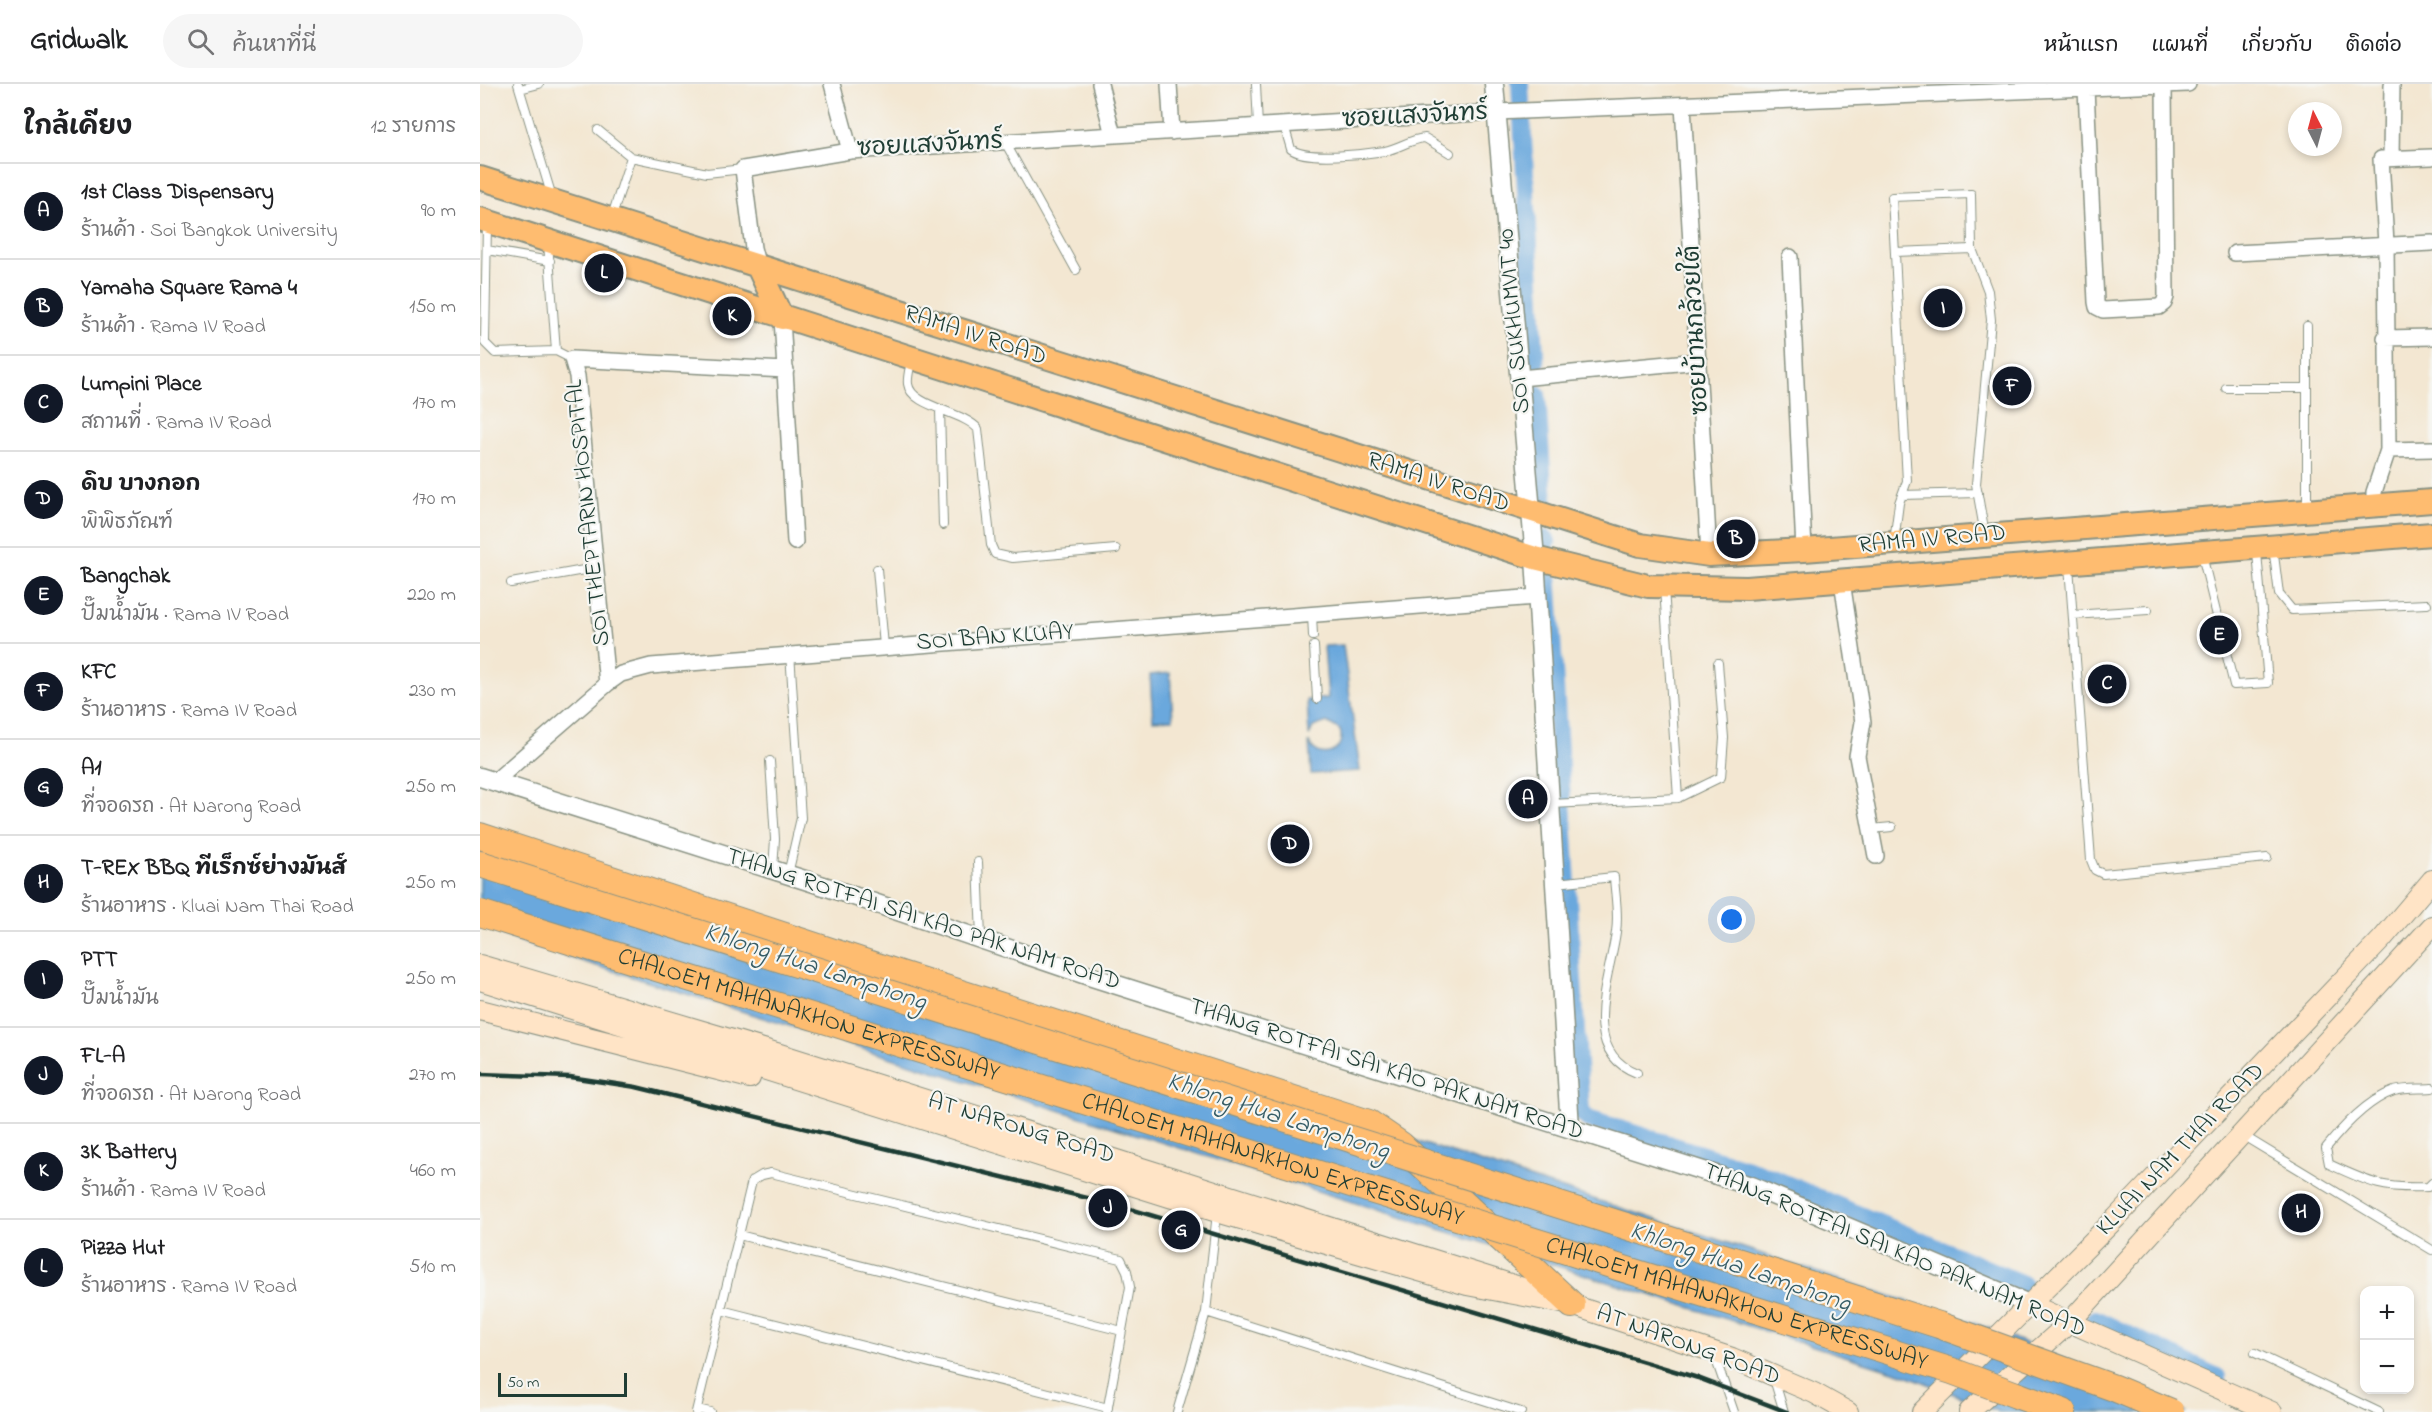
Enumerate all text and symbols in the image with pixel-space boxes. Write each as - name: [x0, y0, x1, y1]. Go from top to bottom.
- search box: [163, 14, 583, 68]
- text: Gridwalk: [30, 21, 127, 62]
- icon: search: [184, 25, 217, 58]
- text: ค้นหาที่นี่: [232, 30, 316, 62]
- text: หน้าแรก: [2044, 31, 2119, 61]
- text: แผนที่: [2152, 31, 2208, 61]
- text: เกี่ยวกับ: [2241, 31, 2313, 61]
- text: ติดต่อ: [2346, 31, 2402, 61]
- street label: ซอยแสงจันทร์: [1341, 95, 1489, 138]
- north arrow: [2288, 102, 2342, 156]
- text: ใกล้เคียง: [24, 109, 132, 147]
- text: 12 รายการ: [371, 113, 456, 142]
- street label: ซอยแสงจันทร์: [856, 124, 1004, 167]
- text: 1st Class Dispensary: [81, 177, 274, 209]
- text: A: [37, 197, 50, 226]
- text: 90 m: [421, 197, 456, 226]
- text: ร้านค้า · Soi Bangkok University: [81, 217, 338, 246]
- street label: SOI SUKHUMVIT 40: [1489, 227, 1541, 415]
- street label: ซอยบ้านกล้วยใต้: [1674, 244, 1719, 416]
- pin: L: [584, 250, 624, 296]
- text: Yamaha Square Rama 4: [81, 273, 297, 305]
- pin: I: [1924, 286, 1962, 330]
- text: B: [37, 293, 50, 322]
- text: 150 m: [409, 293, 456, 322]
- pin: K: [712, 294, 752, 338]
- street label: RAMA IV ROAD: [899, 296, 1051, 376]
- text: ร้านค้า · Rama IV Road: [81, 313, 266, 342]
- pin: F: [1992, 364, 2032, 408]
- text: Lumpini Place: [81, 369, 202, 401]
- street label: SOI THEPTARIN HOSPITAL: [558, 378, 620, 648]
- text: C: [38, 389, 49, 418]
- text: 170 m: [412, 389, 456, 418]
- text: สถานที่ · Rama IV Road: [81, 409, 271, 438]
- street label: RAMA IV ROAD: [1362, 443, 1514, 523]
- text: ดิบ บางกอก: [81, 469, 200, 501]
- text: D: [36, 485, 51, 514]
- text: 170 m: [412, 485, 456, 514]
- text: พิพิธภัณฑ์: [81, 509, 173, 538]
- pin: B: [1716, 516, 1756, 562]
- street label: RAMA IV ROAD: [1857, 516, 2007, 564]
- text: Bangchak: [81, 561, 170, 593]
- text: E: [37, 581, 50, 610]
- text: 220 m: [407, 581, 456, 610]
- text: ปั๊มน้ำมัน · Rama IV Road: [81, 601, 289, 630]
- pin: E: [2200, 612, 2238, 658]
- street label: SOI BAN KLUAY: [915, 615, 1075, 661]
- text: KFC: [81, 657, 116, 689]
- pin: C: [2088, 662, 2126, 706]
- text: F: [37, 677, 50, 706]
- text: 230 m: [409, 677, 456, 706]
- text: ร้านอาหาร · Rama IV Road: [81, 697, 297, 726]
- text: A1: [81, 753, 102, 785]
- text: G: [37, 773, 50, 802]
- text: 250 m: [405, 773, 456, 802]
- pin: A: [1508, 776, 1548, 822]
- text: ที่จอดรถ · At Narong Road: [81, 793, 301, 822]
- pin: D: [1270, 822, 1310, 867]
- street label: THANG ROTFAI SAI KAO PAK NAM ROAD: [721, 840, 1125, 1000]
- text: T-REX BBQ ทีเร็กซ์ย่างมันส์: [81, 853, 346, 885]
- text: H: [38, 869, 49, 898]
- text: 250 m: [405, 869, 456, 898]
- text: ร้านอาหาร · Kluai Nam Thai Road: [81, 893, 354, 922]
- your location: [1717, 905, 1746, 934]
- water label: Khlong Hua Lamphong: [699, 914, 932, 1022]
- street label: CHALOEM MAHANAKHON EXPRESSWAY: [613, 939, 1004, 1091]
- text: PTT: [81, 945, 118, 977]
- text: I: [41, 965, 46, 994]
- text: 250 m: [405, 965, 456, 994]
- text: ปั๊มน้ำมัน: [81, 985, 159, 1014]
- street label: THANG ROTFAI SAI KAO PAK NAM ROAD: [1184, 990, 1588, 1150]
- text: FL-A: [81, 1041, 125, 1073]
- street label: KLUAI NAM THAI ROAD: [2089, 1055, 2273, 1245]
- text: J: [39, 1061, 48, 1090]
- text: 270 m: [409, 1061, 456, 1090]
- water label: Khlong Hua Lamphong: [1162, 1063, 1395, 1171]
- text: ที่จอดรถ · At Narong Road: [81, 1081, 301, 1110]
- street label: AT NARONG ROAD: [923, 1084, 1119, 1174]
- street label: CHALOEM MAHANAKHON EXPRESSWAY: [1077, 1084, 1468, 1235]
- text: 3K Battery: [81, 1137, 177, 1169]
- street label: THANG ROTFAI SAI KAO PAK NAM ROAD: [1697, 1154, 2091, 1348]
- text: K: [39, 1157, 48, 1186]
- text: 460 m: [410, 1157, 456, 1186]
- text: ร้านค้า · Rama IV Road: [81, 1177, 266, 1206]
- pin: J: [1088, 1186, 1128, 1230]
- pin: H: [2282, 1190, 2320, 1236]
- pin: G: [1162, 1208, 1200, 1252]
- water label: Khlong Hua Lamphong: [1624, 1212, 1857, 1324]
- street label: CHALOEM MAHANAKHON EXPRESSWAY: [1541, 1228, 1932, 1380]
- text: Pizza Hut: [81, 1233, 165, 1265]
- text: L: [40, 1253, 47, 1282]
- text: 510 m: [409, 1253, 456, 1282]
- text: ร้านอาหาร · Rama IV Road: [81, 1273, 297, 1302]
- map controls: [2360, 1286, 2414, 1394]
- button: +: [2360, 1286, 2414, 1340]
- street label: AT NARONG ROAD: [1591, 1296, 1785, 1396]
- button: −: [2360, 1340, 2414, 1394]
- scale bar: [498, 1370, 627, 1398]
- text: 50 m: [507, 1371, 539, 1395]

